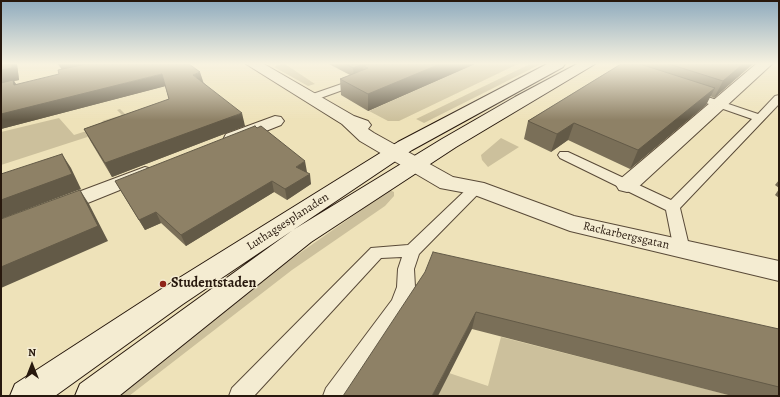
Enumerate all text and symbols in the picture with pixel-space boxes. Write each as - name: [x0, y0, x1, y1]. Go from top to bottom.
- street label: Luthagsesplanaden: [244, 190, 332, 254]
- street label: Rackarbergsgatan: [581, 219, 671, 253]
- place label: Studentstaden: [171, 276, 256, 292]
- marker: Studentstaden: [158, 279, 168, 289]
- north arrow: [12, 345, 52, 385]
- text: N: [28, 345, 36, 360]

